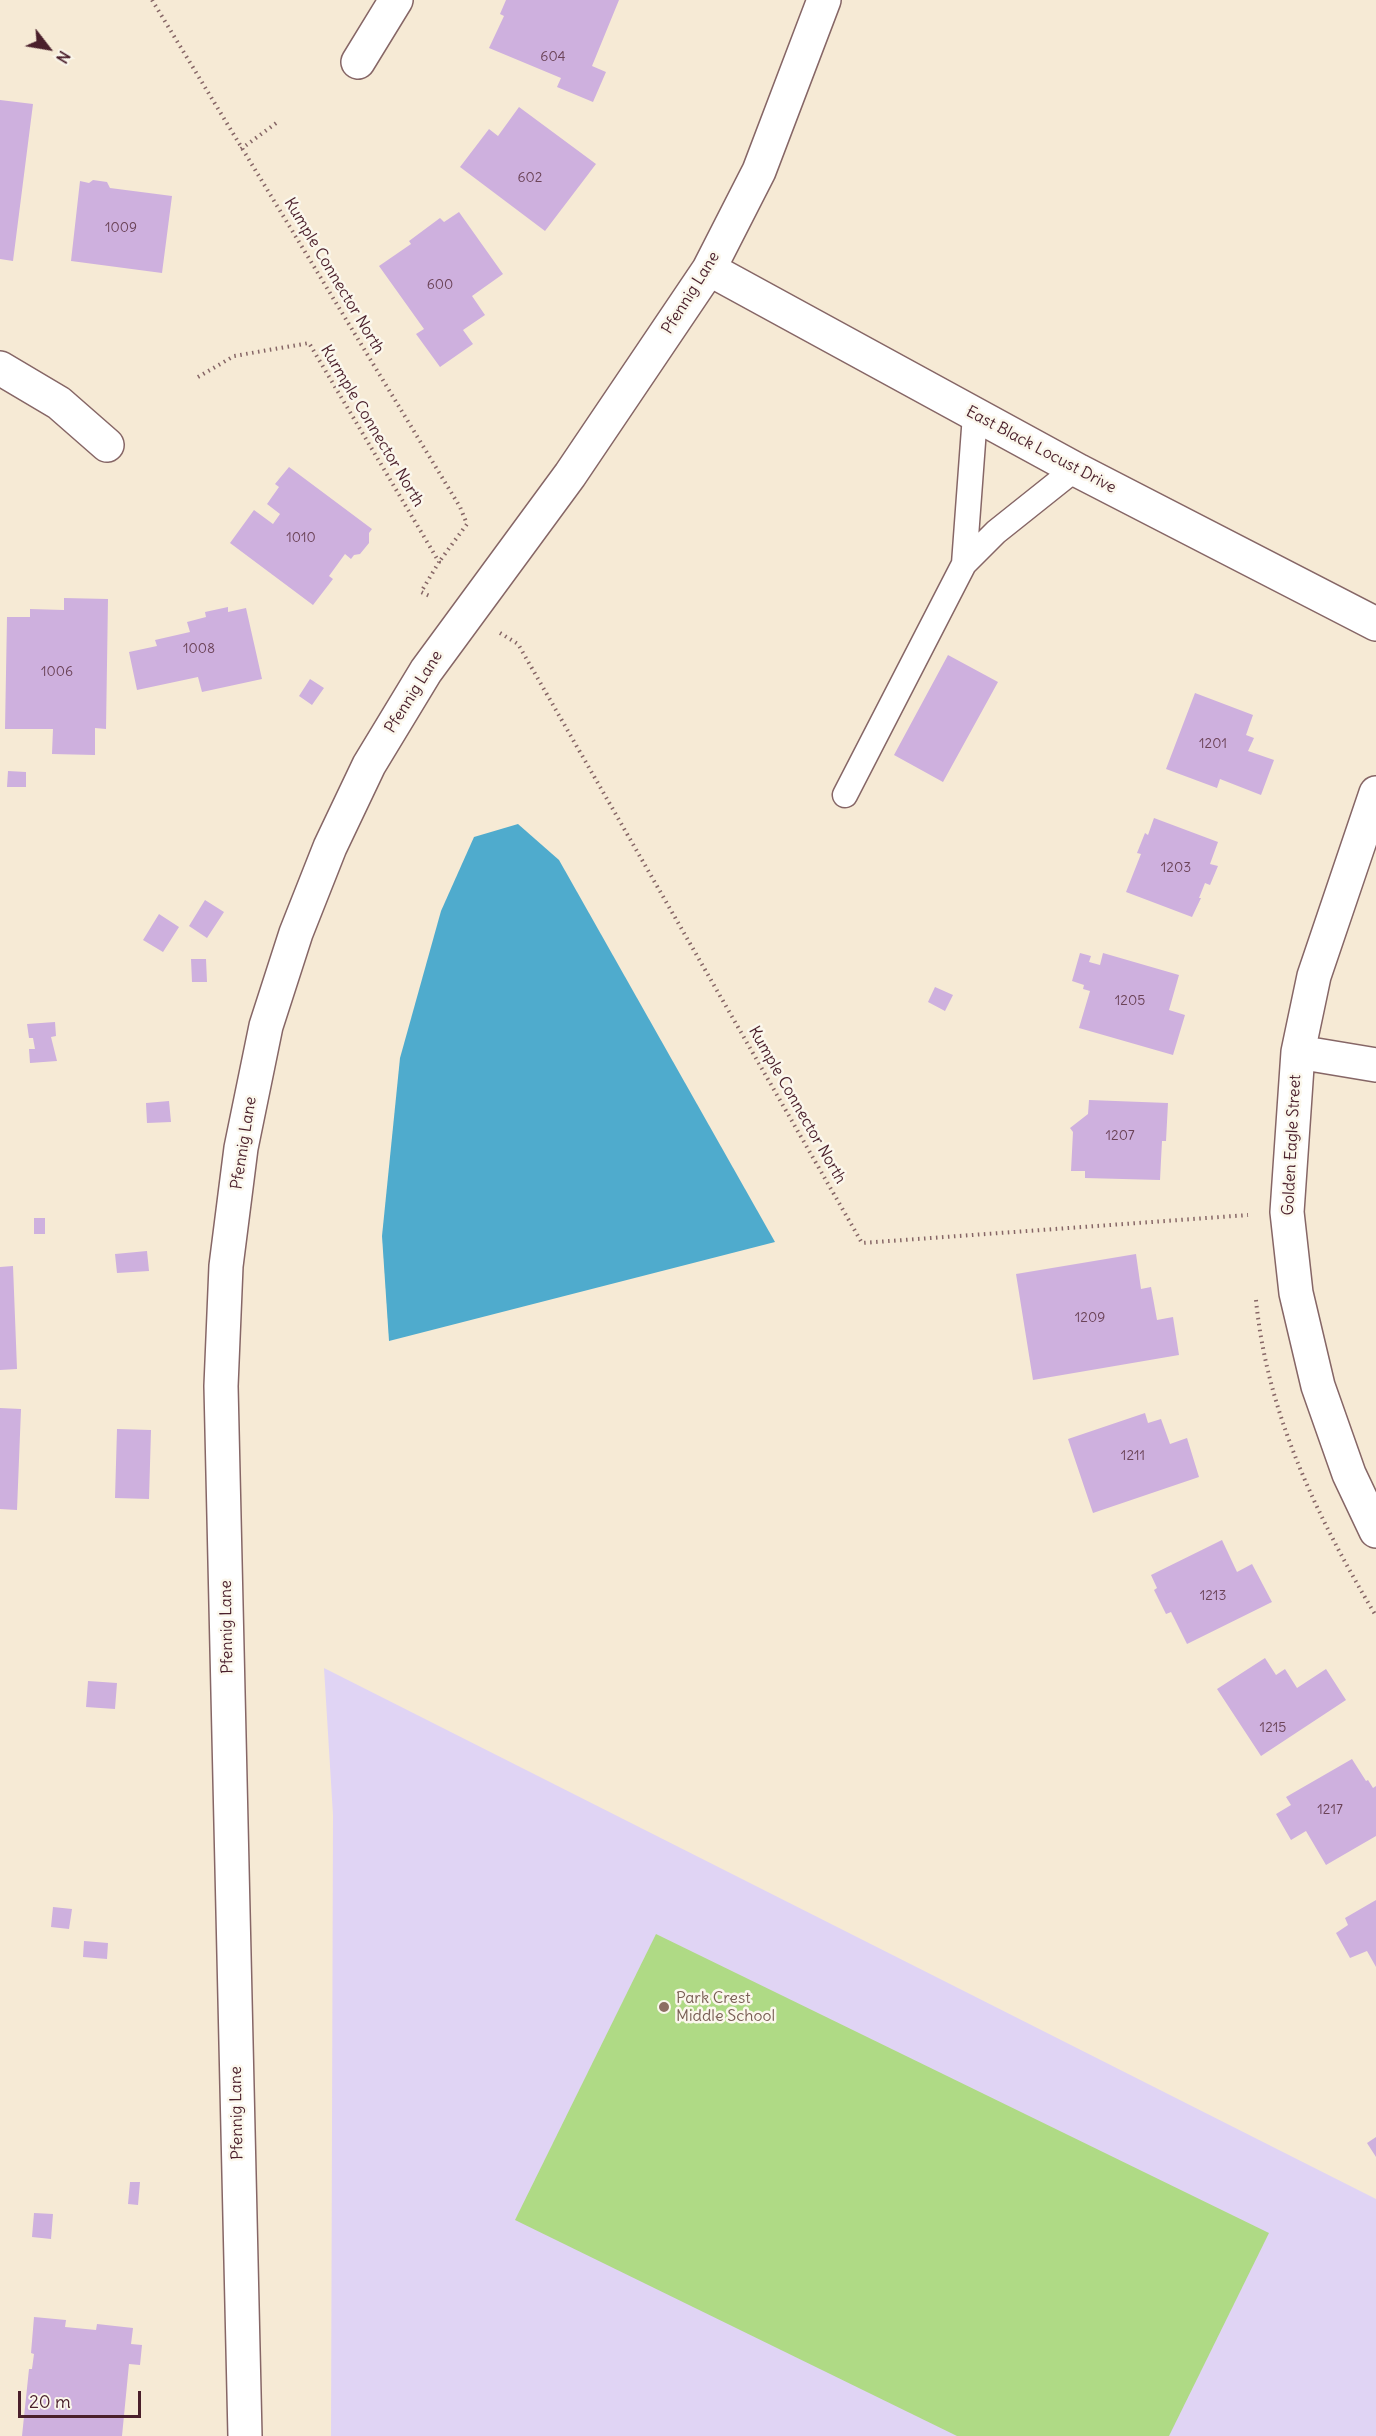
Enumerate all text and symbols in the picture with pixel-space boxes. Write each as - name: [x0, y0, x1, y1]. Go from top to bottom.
- north arrow: [18, 18, 78, 78]
- text: N: [52, 47, 75, 67]
- house number: 604: [540, 49, 566, 65]
- house number: 602: [518, 170, 542, 186]
- street label: Kumple Connector North: [280, 194, 388, 358]
- house number: 1009: [105, 220, 137, 236]
- street label: Pfennig Lane: [658, 248, 724, 338]
- house number: 600: [427, 277, 453, 293]
- street label: Kurmple Connector North: [316, 342, 428, 510]
- street label: East Black Locust Drive: [963, 402, 1119, 498]
- house number: 1010: [286, 530, 316, 546]
- house number: 1008: [183, 641, 215, 657]
- street label: Pfennig Lane: [381, 647, 447, 737]
- house number: 1006: [41, 664, 73, 680]
- house number: 1201: [1199, 736, 1227, 752]
- house number: 1203: [1161, 860, 1191, 876]
- house number: 1205: [1115, 993, 1145, 1009]
- street label: Kumple Connector North: [744, 1023, 850, 1187]
- street label: Golden Eagle Street: [1279, 1074, 1305, 1216]
- street label: Pfennig Lane: [227, 1095, 261, 1191]
- house number: 1207: [1105, 1128, 1135, 1144]
- house number: 1209: [1075, 1310, 1105, 1326]
- house number: 1211: [1121, 1448, 1145, 1464]
- street label: Pfennig Lane: [217, 1580, 237, 1674]
- house number: 1213: [1200, 1588, 1226, 1604]
- house number: 1215: [1260, 1720, 1286, 1736]
- house number: 1217: [1317, 1802, 1343, 1818]
- place label: Park Crest Middle School: [676, 1988, 775, 2026]
- marker: Park Crest Middle School: [657, 2000, 671, 2014]
- street label: Pfennig Lane: [227, 2066, 247, 2160]
- scale bar: [21, 2379, 144, 2417]
- text: 20 m: [29, 2390, 71, 2413]

